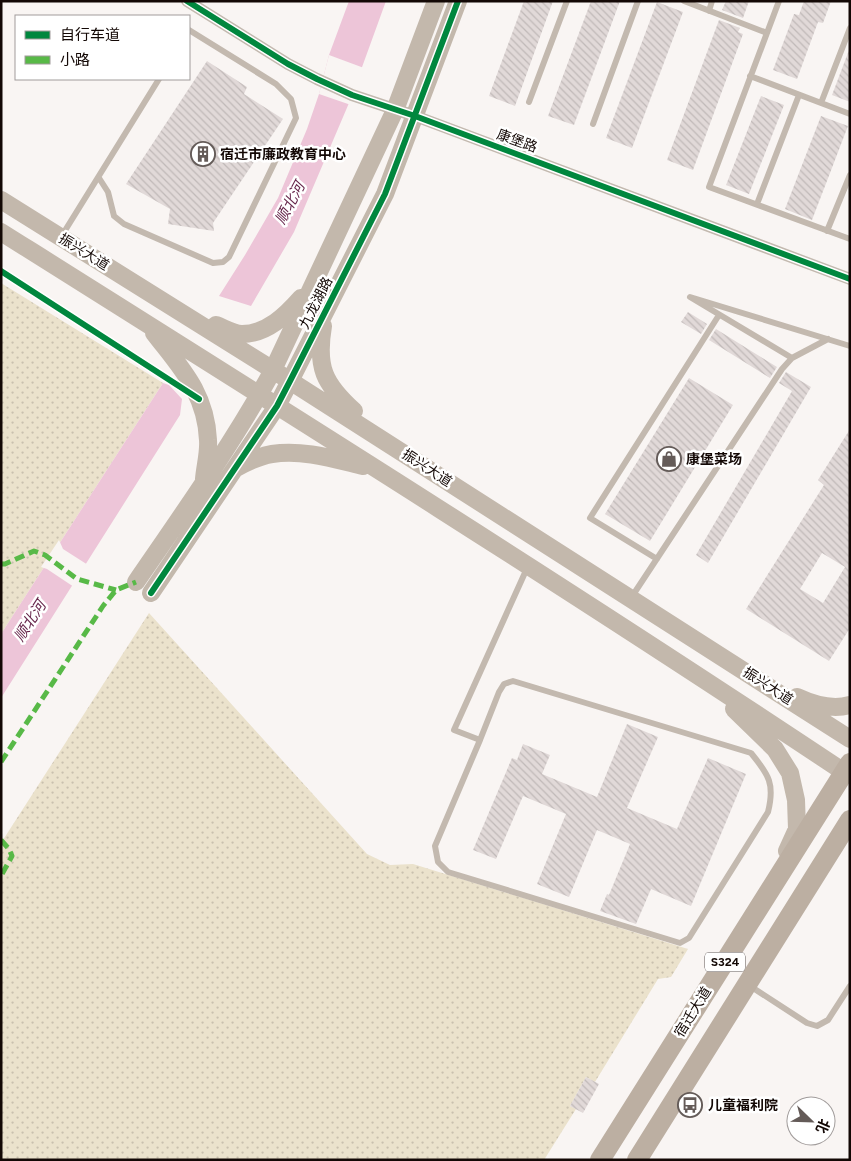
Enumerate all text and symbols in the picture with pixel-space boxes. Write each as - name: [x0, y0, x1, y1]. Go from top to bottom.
- legend: [15, 15, 190, 80]
- text: 自行车道: [60, 26, 120, 44]
- text: 小路: [60, 51, 90, 69]
- street label: 康堡路: [494, 126, 540, 156]
- building icon: 宿迁市廉政教育中心: [190, 141, 216, 167]
- place label: 宿迁市廉政教育中心: [220, 146, 346, 163]
- water label: 顺北河: [271, 176, 310, 227]
- street label: 振兴大道: [56, 230, 112, 274]
- street label: 九龙湖路: [296, 274, 336, 332]
- street label: 振兴大道: [399, 446, 455, 490]
- shop icon: 康堡菜场: [656, 446, 682, 472]
- place label: 康堡菜场: [686, 451, 742, 468]
- water label: 顺北河: [10, 595, 51, 645]
- street label: 振兴大道: [740, 664, 796, 708]
- road number: S324: [705, 952, 745, 972]
- street label: 宿迁大道: [671, 984, 715, 1040]
- bus stop icon: 儿童福利院: [677, 1092, 703, 1118]
- north arrow: [786, 1096, 836, 1146]
- place label: 儿童福利院: [708, 1097, 778, 1114]
- text: 北: [812, 1116, 833, 1136]

